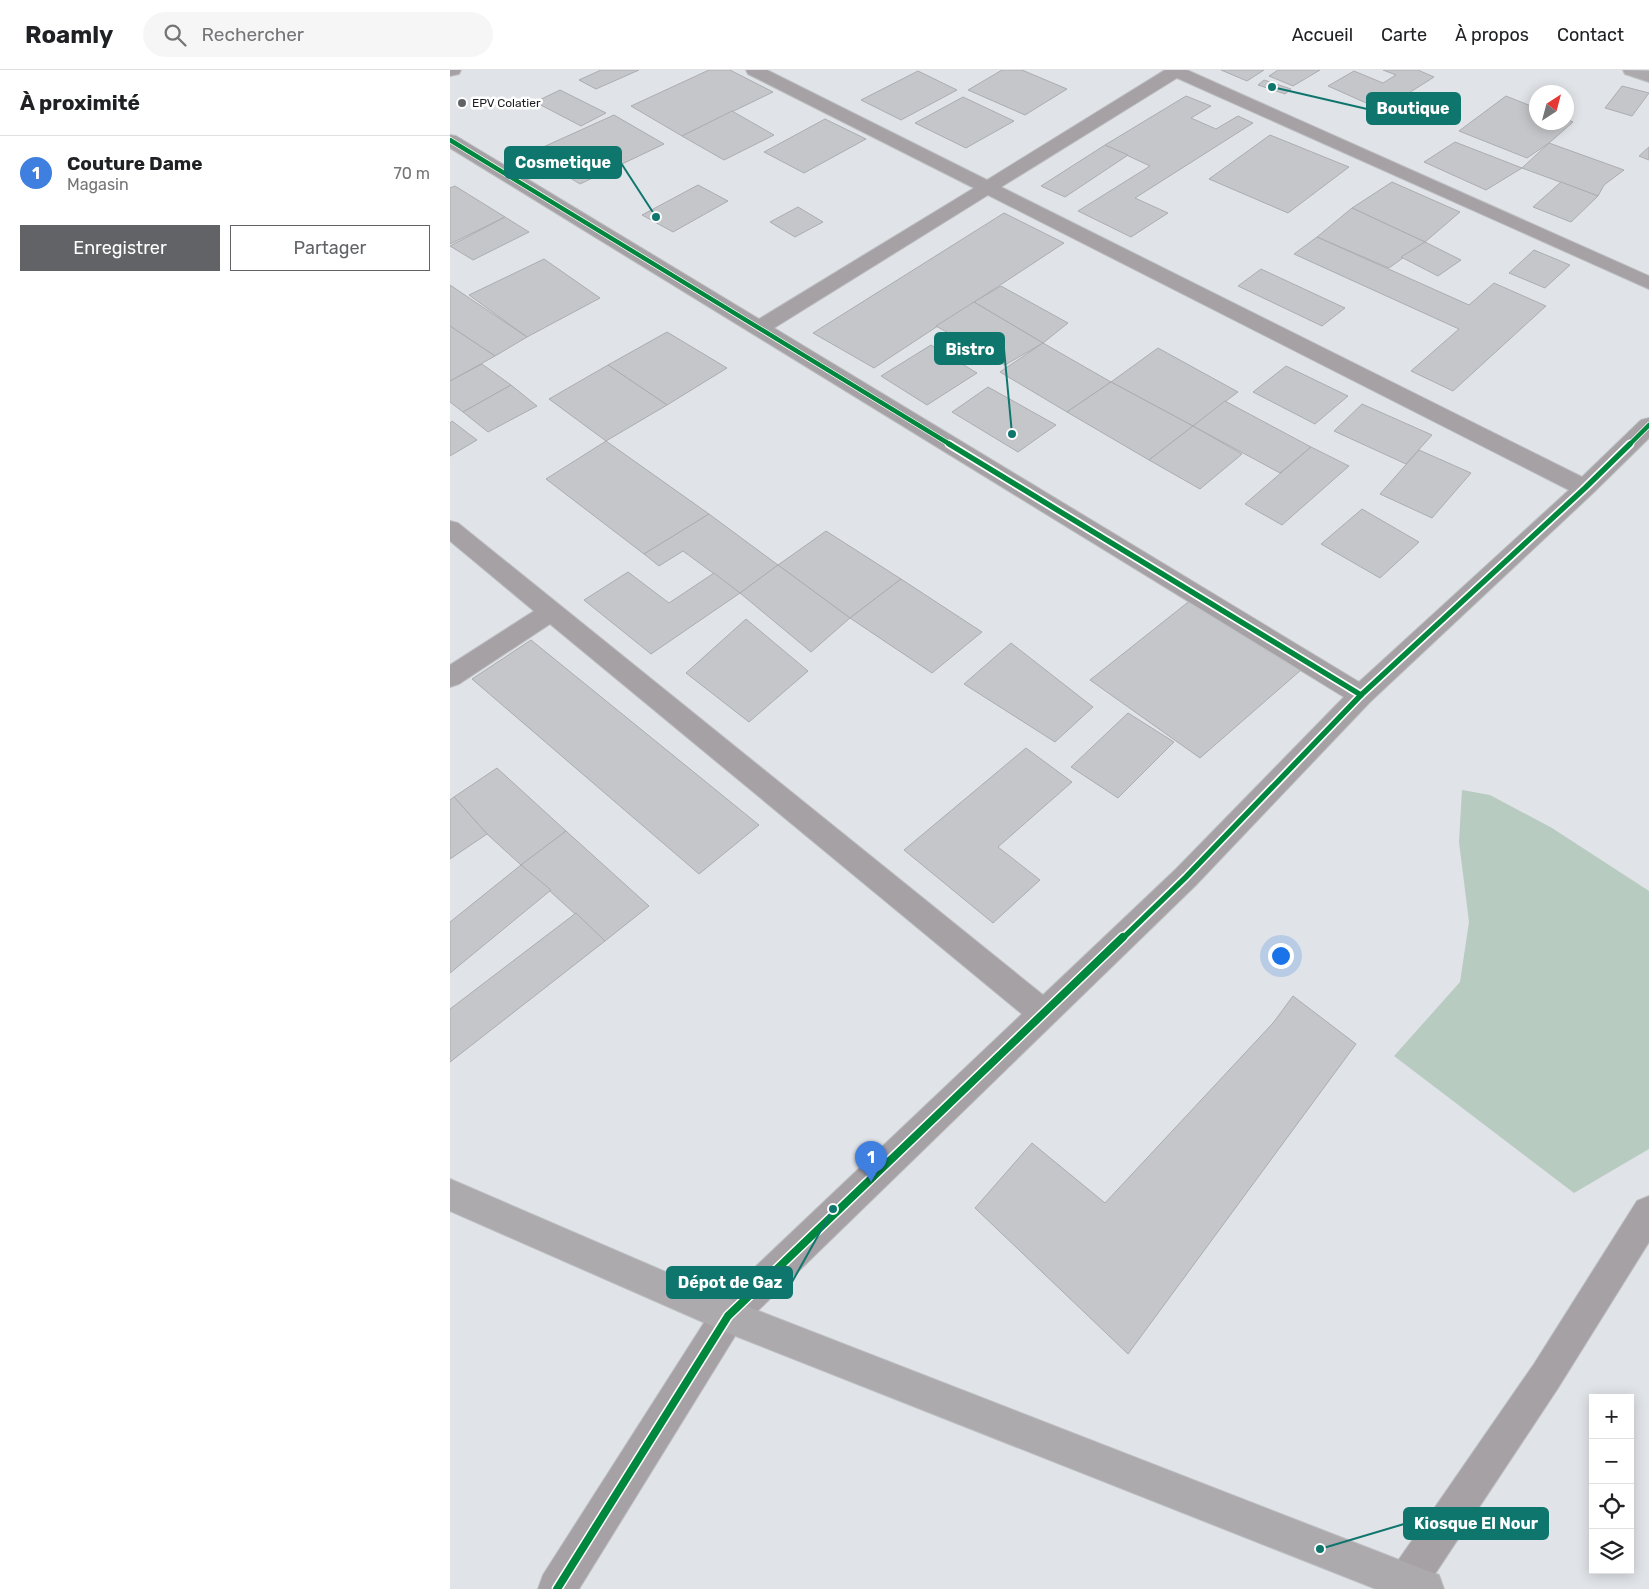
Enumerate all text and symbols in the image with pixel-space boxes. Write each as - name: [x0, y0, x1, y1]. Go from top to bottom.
- search box: [143, 12, 493, 57]
- text: Roamly: [25, 21, 113, 49]
- icon: search: [161, 21, 189, 49]
- text: Rechercher: [201, 23, 304, 46]
- text: Accueil: [1292, 24, 1353, 46]
- text: Carte: [1381, 24, 1427, 46]
- text: À propos: [1455, 24, 1529, 46]
- text: Contact: [1557, 24, 1624, 46]
- north arrow: [1529, 85, 1574, 130]
- text: À proximité: [20, 90, 140, 115]
- callout: Boutique: [1367, 93, 1460, 124]
- place label: EPV Colatier: [472, 96, 541, 110]
- marker: EPV Colatier: [456, 97, 468, 109]
- text: Boutique: [1376, 99, 1450, 118]
- callout: Cosmetique: [505, 147, 621, 178]
- text: Couture Dame: [67, 152, 203, 175]
- text: Cosmetique: [515, 153, 611, 172]
- text: 1: [32, 164, 40, 183]
- text: 70 m: [393, 164, 430, 183]
- text: Magasin: [67, 175, 129, 194]
- button: Enregistrer: [20, 225, 220, 271]
- button: Partager: [230, 225, 430, 271]
- callout: Bistro: [935, 333, 1004, 364]
- text: Bistro: [945, 340, 995, 359]
- your location: [1268, 943, 1294, 969]
- pin: 1: [855, 1141, 887, 1182]
- callout: Dépot de Gaz: [667, 1267, 792, 1298]
- text: Dépot de Gaz: [678, 1273, 782, 1292]
- map controls: [1589, 1394, 1634, 1574]
- button: +: [1589, 1394, 1634, 1439]
- button: −: [1589, 1439, 1634, 1484]
- button: locate: [1589, 1484, 1634, 1529]
- callout: Kiosque El Nour: [1404, 1508, 1548, 1539]
- text: Kiosque El Nour: [1414, 1514, 1539, 1533]
- button: layers: [1589, 1529, 1634, 1574]

